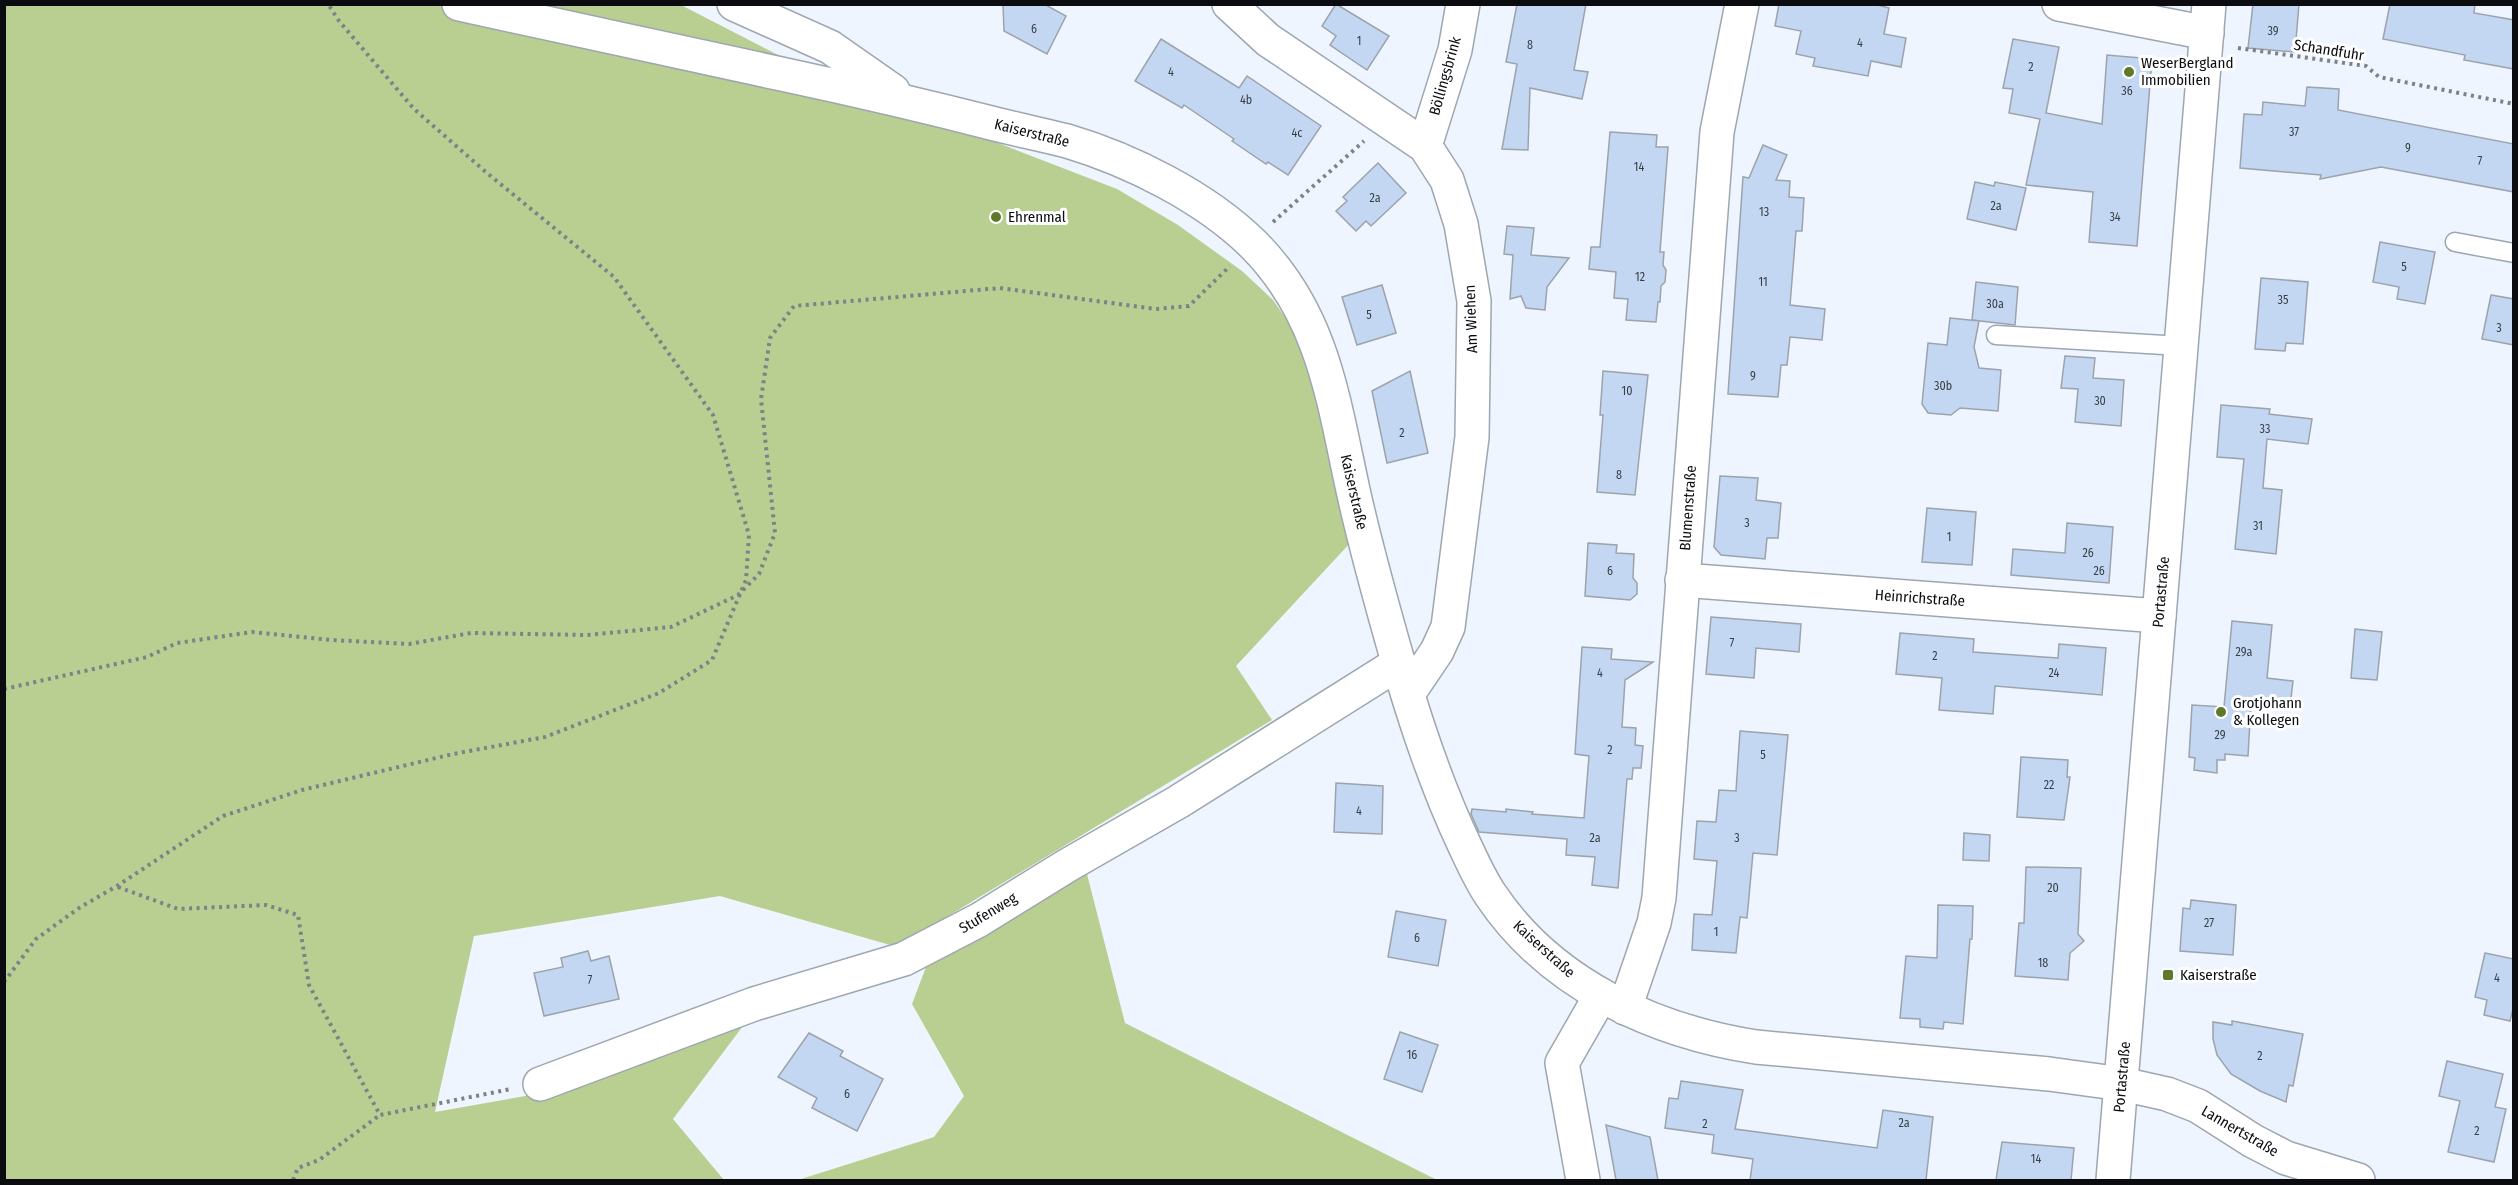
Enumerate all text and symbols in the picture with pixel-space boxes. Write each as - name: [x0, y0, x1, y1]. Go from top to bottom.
- house number: 6: [1031, 22, 1037, 36]
- house number: 39: [2267, 24, 2279, 38]
- house number: 1: [1357, 34, 1361, 48]
- street label: Böllingsbrink: [1425, 35, 1465, 117]
- house number: 4: [1857, 36, 1863, 50]
- street label: Schandfuhr: [2293, 36, 2366, 65]
- house number: 8: [1527, 38, 1533, 52]
- place label: WeserBergland Immobilien: [2141, 54, 2233, 89]
- house number: 2: [2028, 60, 2034, 74]
- house number: 4: [1168, 65, 1174, 79]
- marker: WeserBergland Immobilien: [2122, 65, 2136, 79]
- house number: 36: [2121, 84, 2133, 98]
- house number: 4b: [1240, 93, 1252, 107]
- street label: Kaiserstraße: [993, 115, 1071, 151]
- house number: 37: [2289, 125, 2299, 139]
- house number: 4c: [1292, 126, 1302, 140]
- house number: 9: [2405, 141, 2411, 155]
- house number: 7: [2478, 154, 2483, 168]
- house number: 14: [1634, 160, 1644, 174]
- house number: 2a: [1369, 191, 1381, 205]
- house number: 2a: [1990, 199, 2002, 213]
- house number: 13: [1759, 205, 1769, 219]
- place label: Ehrenmal: [1008, 208, 1066, 226]
- marker: Ehrenmal: [989, 210, 1003, 224]
- house number: 34: [2109, 210, 2121, 224]
- house number: 5: [2401, 260, 2407, 274]
- house number: 12: [1635, 270, 1645, 284]
- house number: 11: [1758, 275, 1768, 289]
- street label: Am Wiehen: [1461, 284, 1481, 354]
- house number: 35: [2278, 293, 2289, 307]
- house number: 30a: [1986, 297, 2004, 311]
- house number: 5: [1366, 308, 1372, 322]
- house number: 3: [2496, 321, 2502, 335]
- house number: 9: [1750, 369, 1756, 383]
- house number: 30b: [1934, 379, 1952, 393]
- house number: 10: [1622, 384, 1632, 398]
- house number: 30: [2094, 394, 2106, 408]
- house number: 33: [2260, 422, 2270, 436]
- house number: 2: [1399, 426, 1405, 440]
- street label: Kaiserstraße: [1337, 453, 1371, 531]
- street label: Blumenstraße: [1676, 465, 1700, 551]
- house number: 8: [1616, 468, 1622, 482]
- house number: 3: [1744, 516, 1750, 530]
- house number: 31: [2253, 519, 2263, 533]
- house number: 1: [1947, 530, 1951, 544]
- house number: 26: [2082, 546, 2094, 560]
- street label: Portastraße: [2149, 556, 2173, 628]
- house number: 6: [1607, 564, 1613, 578]
- house number: 26: [2093, 564, 2105, 578]
- street label: Heinrichstraße: [1874, 586, 1966, 610]
- house number: 7: [1730, 636, 1735, 650]
- house number: 29a: [2236, 645, 2253, 659]
- house number: 2: [1932, 649, 1938, 663]
- house number: 4: [1597, 666, 1603, 680]
- house number: 24: [2049, 666, 2060, 680]
- place label: Grotjohann & Kollegen: [2233, 694, 2302, 729]
- marker: Grotjohann & Kollegen: [2214, 705, 2228, 719]
- house number: 29: [2214, 728, 2226, 742]
- house number: 2: [1607, 743, 1613, 757]
- house number: 5: [1760, 748, 1766, 762]
- house number: 22: [2044, 778, 2054, 792]
- house number: 4: [1356, 804, 1362, 818]
- house number: 2a: [1589, 831, 1601, 845]
- house number: 3: [1734, 831, 1740, 845]
- house number: 20: [2047, 881, 2059, 895]
- street label: Stufenweg: [956, 889, 1020, 937]
- house number: 27: [2204, 916, 2214, 930]
- street label: Kaiserstraße: [1509, 917, 1579, 981]
- house number: 1: [1714, 925, 1718, 939]
- house number: 6: [1414, 931, 1420, 945]
- house number: 18: [2038, 956, 2048, 970]
- place label: Kaiserstraße: [2180, 966, 2257, 984]
- marker: Kaiserstraße: [2161, 968, 2175, 982]
- house number: 4: [2494, 971, 2500, 985]
- house number: 7: [588, 973, 593, 987]
- street label: Portastraße: [2110, 1041, 2134, 1113]
- house number: 16: [1407, 1048, 1417, 1062]
- house number: 2: [2257, 1049, 2263, 1063]
- house number: 6: [844, 1087, 850, 1101]
- street label: Lannertstraße: [2198, 1102, 2282, 1160]
- house number: 2a: [1898, 1116, 1910, 1130]
- house number: 2: [1702, 1117, 1708, 1131]
- house number: 2: [2474, 1124, 2480, 1138]
- house number: 14: [2031, 1152, 2041, 1166]

